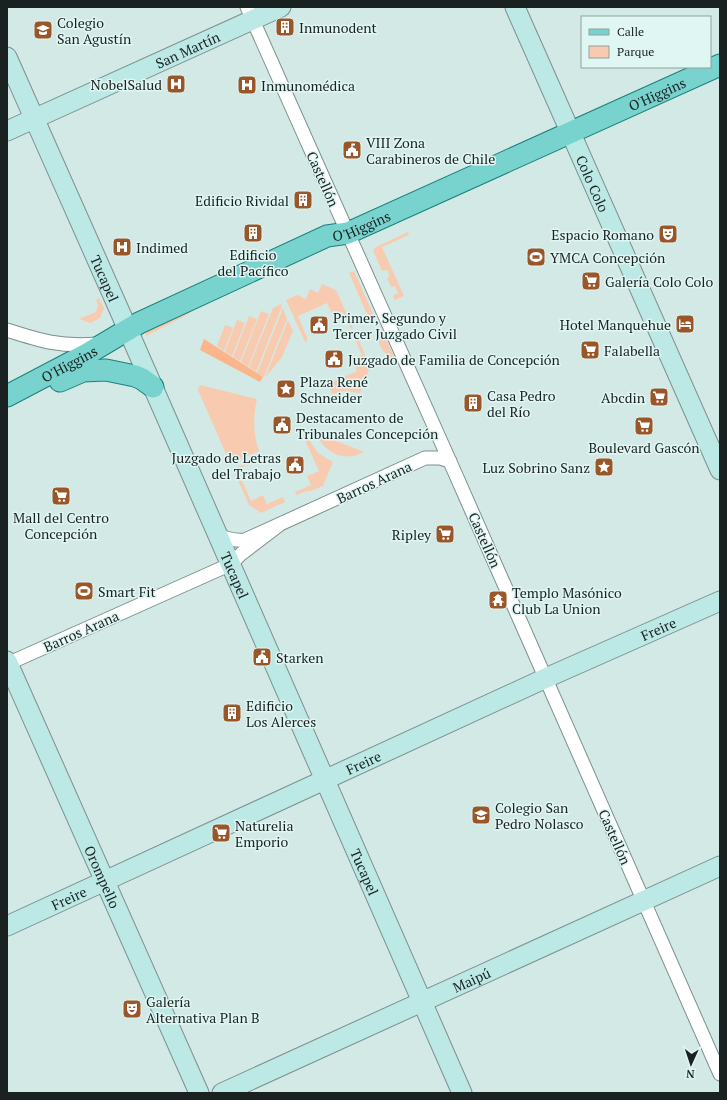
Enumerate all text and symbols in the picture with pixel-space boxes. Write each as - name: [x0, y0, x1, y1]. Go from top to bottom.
- place label: Colegio San Agustín: [57, 13, 132, 48]
- building icon: Inmunodent: [274, 16, 296, 38]
- legend: [581, 16, 711, 68]
- place label: Inmunodent: [299, 18, 378, 37]
- school or university icon: Colegio San Agustín: [32, 19, 54, 41]
- text: Calle: [617, 24, 644, 39]
- street label: San Martín: [152, 26, 223, 72]
- text: Parque: [617, 44, 654, 59]
- street label: O'Higgins: [625, 72, 688, 115]
- hospital icon: NobelSalud: [165, 73, 187, 95]
- hospital icon: Inmunomédica: [236, 74, 258, 96]
- place label: NobelSalud: [91, 75, 162, 94]
- place label: Inmunomédica: [261, 76, 355, 95]
- place label: VIII Zona Carabineros de Chile: [366, 133, 495, 168]
- public building icon: VIII Zona Carabineros de Chile: [341, 139, 363, 161]
- street label: Castellón: [302, 148, 344, 210]
- street label: Colo Colo: [572, 152, 614, 215]
- building icon: Edificio Rividal: [292, 189, 314, 211]
- place label: Edificio Rividal: [195, 191, 289, 210]
- street label: O'Higgins: [331, 206, 393, 245]
- building icon: Edificio del Pacífico: [242, 222, 264, 244]
- theatre icon: Espacio Romano: [657, 223, 679, 245]
- place label: Espacio Romano: [551, 225, 654, 244]
- hospital icon: Indimed: [111, 236, 133, 258]
- place label: Indimed: [136, 238, 188, 257]
- place label: Edificio del Pacífico: [218, 245, 289, 280]
- sports icon: YMCA Concepción: [525, 246, 547, 268]
- place label: YMCA Concepción: [550, 248, 666, 267]
- street label: Tucapel: [86, 252, 124, 305]
- supermarket icon: Galería Colo Colo: [580, 270, 602, 292]
- place label: Galería Colo Colo: [605, 272, 713, 291]
- place label: Primer, Segundo y Tercer Juzgado Civil: [333, 308, 457, 343]
- hotel icon: Hotel Manquehue: [674, 313, 696, 335]
- public building icon: Primer, Segundo y Tercer Juzgado Civil: [308, 314, 330, 336]
- place label: Hotel Manquehue: [560, 315, 671, 334]
- supermarket icon: Falabella: [579, 339, 601, 361]
- street label: O'Higgins: [38, 341, 101, 386]
- place label: Falabella: [604, 341, 660, 360]
- public building icon: Juzgado de Familia de Concepción: [323, 348, 345, 370]
- place label: Juzgado de Familia de Concepción: [348, 350, 561, 369]
- place label: Plaza René Schneider: [300, 372, 368, 407]
- place icon: Plaza René Schneider: [275, 378, 297, 400]
- place label: Casa Pedro del Río: [487, 386, 556, 421]
- supermarket icon: Abcdin: [648, 386, 670, 408]
- place label: Abcdin: [601, 388, 646, 407]
- building icon: Casa Pedro del Río: [462, 392, 484, 414]
- place label: Destacamento de Tribunales Concepción: [296, 408, 439, 443]
- public building icon: Destacamento de Tribunales Concepción: [271, 414, 293, 436]
- supermarket icon: Boulevard Gascón: [633, 415, 655, 437]
- place label: Boulevard Gascón: [588, 438, 700, 457]
- place label: Juzgado de Letras del Trabajo: [172, 448, 281, 483]
- public building icon: Juzgado de Letras del Trabajo: [284, 454, 306, 476]
- street label: Barros Arana: [333, 456, 415, 508]
- place icon: Luz Sobrino Sanz: [593, 456, 615, 478]
- place label: Luz Sobrino Sanz: [482, 458, 590, 477]
- supermarket icon: Mall del Centro Concepción: [50, 485, 72, 507]
- place label: Mall del Centro Concepción: [13, 508, 109, 543]
- street label: Castellón: [464, 509, 506, 571]
- supermarket icon: Ripley: [434, 523, 456, 545]
- place label: Ripley: [392, 525, 432, 544]
- street label: Tucapel: [217, 549, 254, 601]
- sports icon: Smart Fit: [73, 580, 95, 602]
- place label: Smart Fit: [98, 582, 156, 601]
- place label: Templo Masónico Club La Union: [512, 583, 622, 618]
- temple icon: Templo Masónico Club La Union: [487, 589, 509, 611]
- street label: Barros Arana: [40, 606, 122, 656]
- street label: Freire: [638, 612, 679, 644]
- public building icon: Starken: [251, 646, 273, 668]
- place label: Starken: [276, 648, 324, 667]
- place label: Edificio Los Alerces: [246, 696, 316, 731]
- building icon: Edificio Los Alerces: [221, 702, 243, 724]
- street label: Freire: [342, 746, 384, 778]
- place label: Colegio San Pedro Nolasco: [495, 798, 584, 833]
- school or university icon: Colegio San Pedro Nolasco: [470, 804, 492, 826]
- street label: Castellón: [594, 806, 636, 868]
- place label: Naturelia Emporio: [235, 816, 293, 851]
- supermarket icon: Naturelia Emporio: [210, 822, 232, 844]
- street label: Orompello: [81, 842, 125, 911]
- street label: Tucapel: [347, 845, 384, 898]
- street label: Freire: [48, 881, 89, 914]
- street label: Maipú: [449, 963, 493, 996]
- place label: Galería Alternativa Plan B: [146, 992, 260, 1027]
- theatre icon: Galería Alternativa Plan B: [121, 998, 143, 1020]
- north arrow: [671, 1044, 711, 1084]
- text: N: [685, 1067, 695, 1081]

